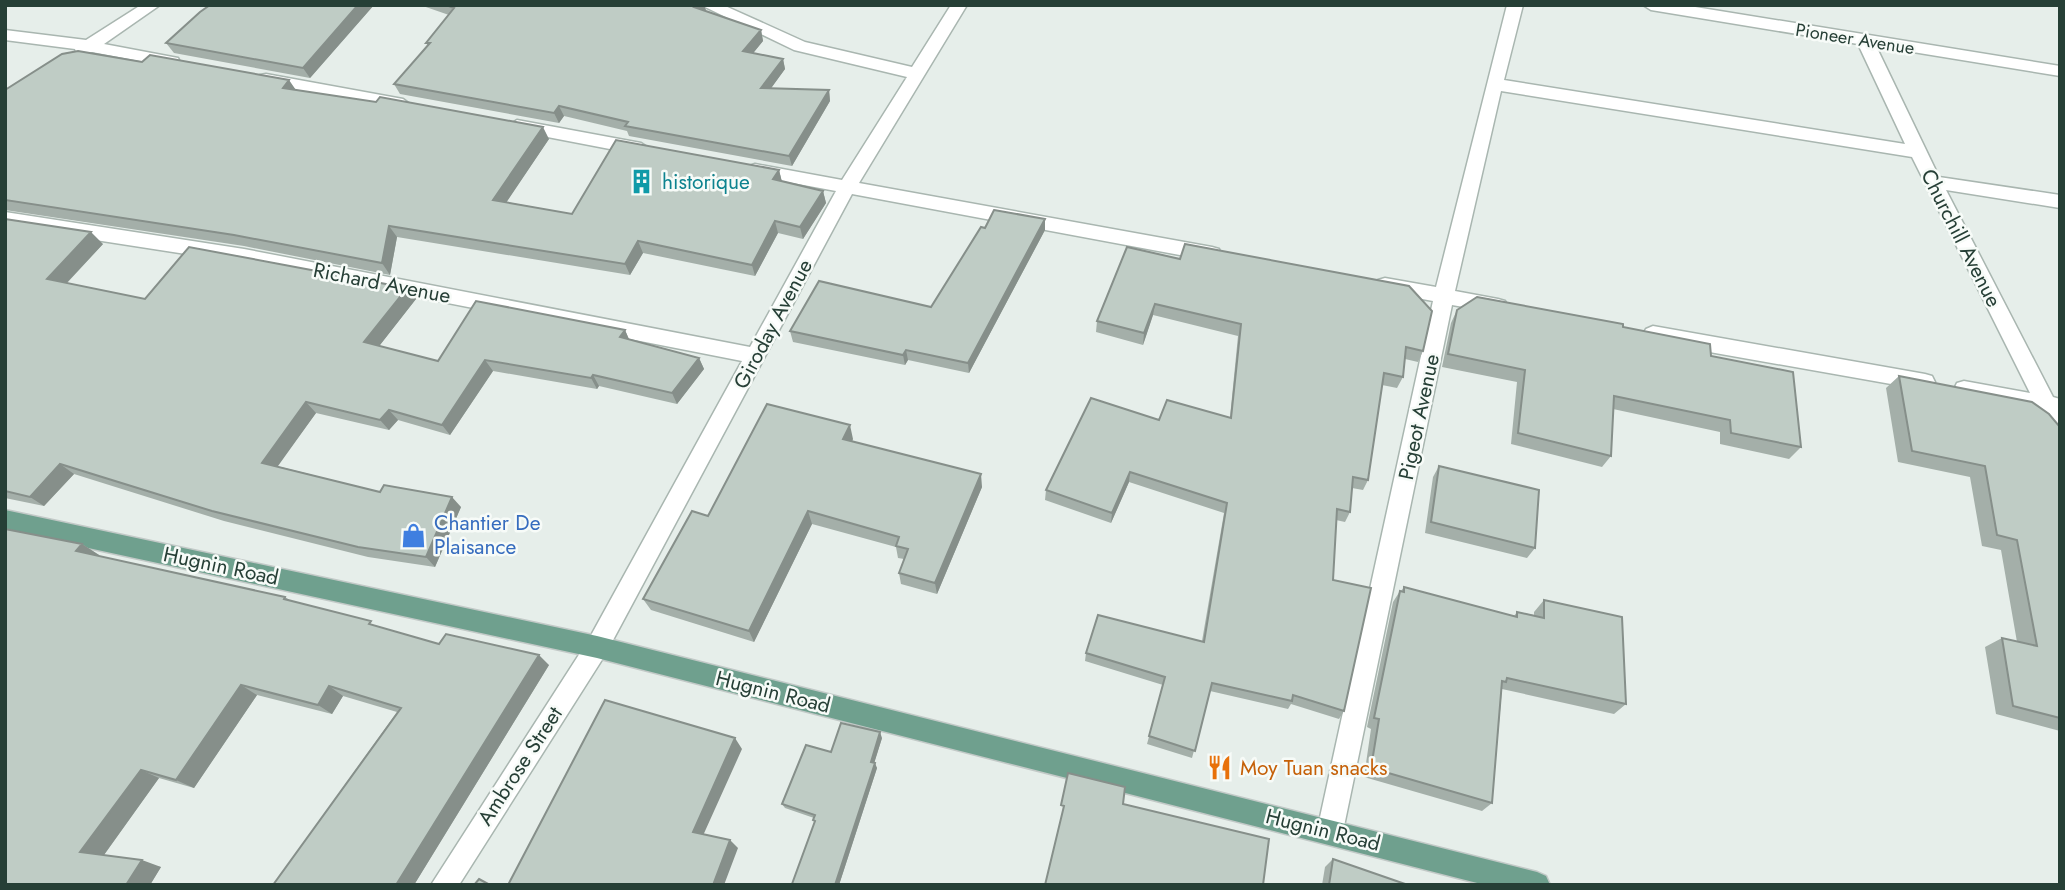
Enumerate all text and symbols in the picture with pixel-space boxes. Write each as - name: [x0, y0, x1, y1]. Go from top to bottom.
- street label: Pioneer Avenue: [1794, 17, 1916, 61]
- street label: Churchill Avenue: [1913, 164, 2009, 312]
- place label: historique: [662, 167, 750, 197]
- building icon: historique: [628, 168, 656, 196]
- street label: Giroday Avenue: [726, 254, 820, 394]
- street label: Richard Avenue: [311, 255, 453, 311]
- street label: Pigeot Avenue: [1391, 351, 1447, 483]
- place label: Chantier De Plaisance: [434, 508, 541, 562]
- shop icon: Chantier De Plaisance: [400, 521, 428, 549]
- street label: Hugnin Road: [161, 539, 281, 593]
- street label: Hugnin Road: [713, 663, 833, 721]
- street label: Ambrose Street: [470, 701, 570, 831]
- place label: Moy Tuan snacks: [1240, 753, 1388, 783]
- restaurant icon: Moy Tuan snacks: [1206, 754, 1234, 782]
- street label: Hugnin Road: [1263, 801, 1383, 859]

